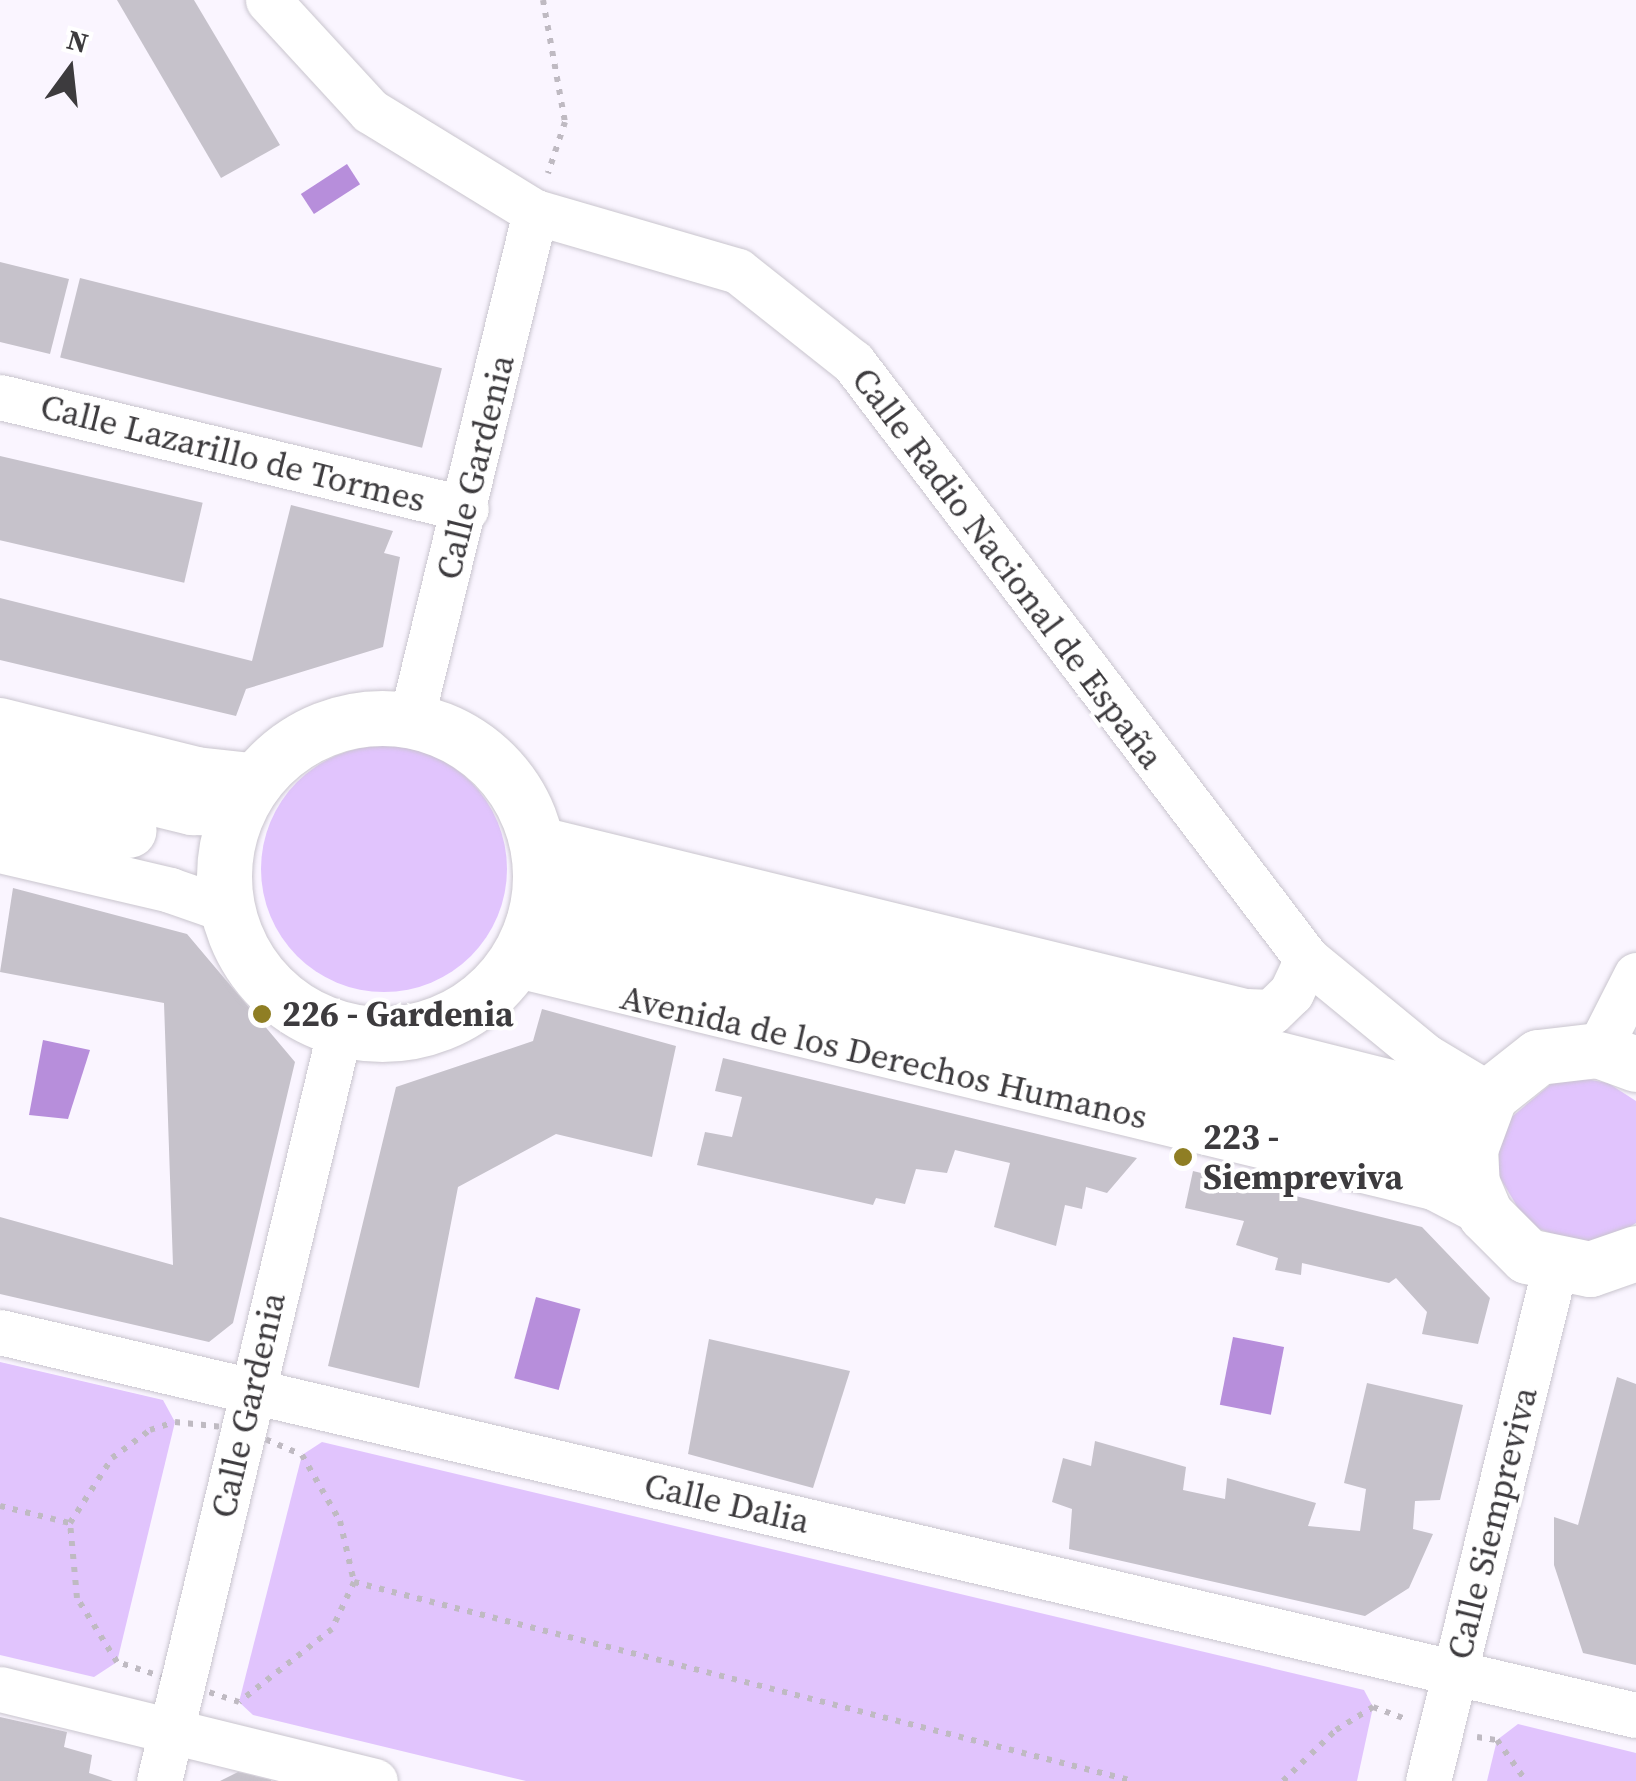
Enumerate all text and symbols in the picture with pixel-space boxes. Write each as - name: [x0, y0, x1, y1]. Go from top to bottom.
- north arrow: [20, 20, 120, 120]
- text: N: [63, 20, 93, 62]
- street label: Calle Gardenia: [427, 350, 523, 584]
- street label: Calle Radio Nacional de España: [843, 359, 1173, 777]
- street label: Calle Lazarillo de Tormes: [36, 385, 430, 521]
- street label: Avenida de los Derechos Humanos: [617, 976, 1151, 1138]
- place label: 226 - Gardenia: [282, 993, 514, 1035]
- marker: 226 - Gardenia: [251, 1003, 273, 1025]
- place label: 223 - Siempreviva: [1203, 1116, 1403, 1198]
- marker: 223 - Siempreviva: [1172, 1146, 1194, 1168]
- street label: Calle Gardenia: [202, 1288, 294, 1522]
- street label: Calle Siempreviva: [1438, 1383, 1546, 1663]
- street label: Calle Dalia: [640, 1464, 814, 1542]

